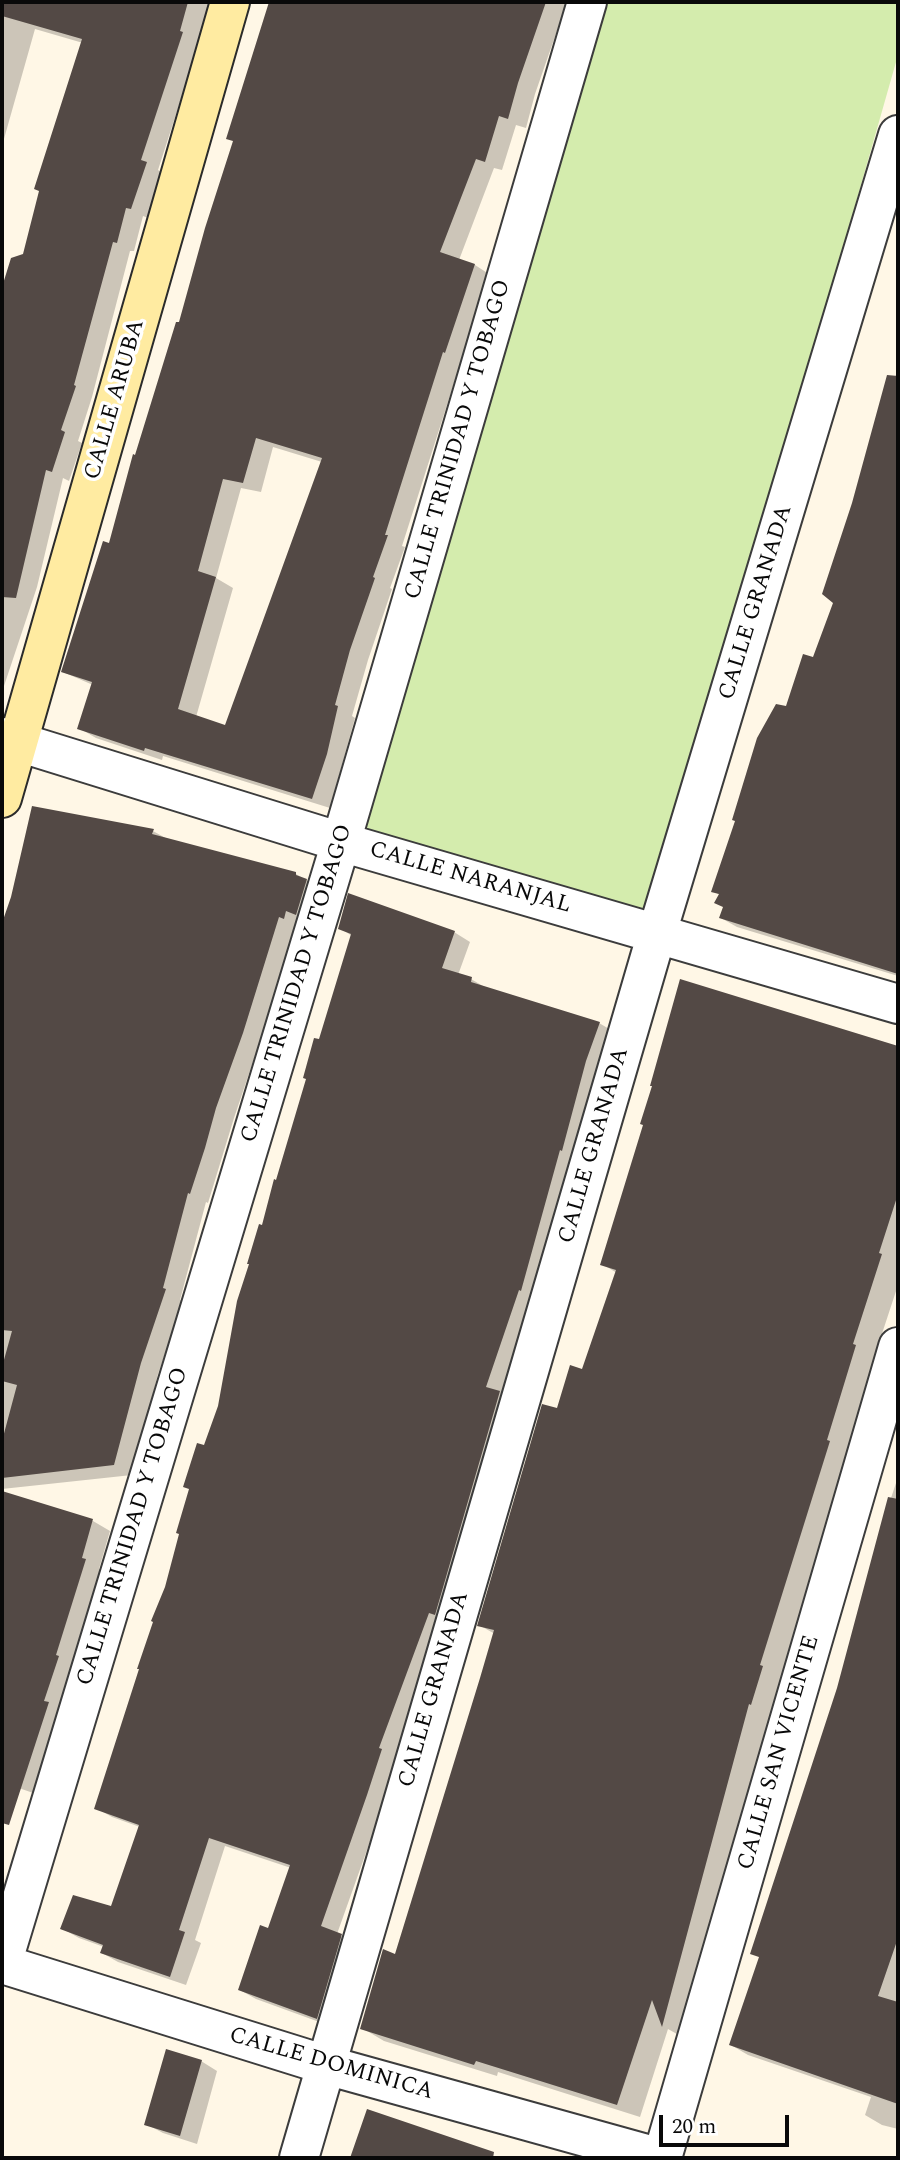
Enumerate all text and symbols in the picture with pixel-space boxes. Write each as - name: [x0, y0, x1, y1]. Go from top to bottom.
- street label: CALLE TRINIDAD Y TOBAGO: [400, 277, 518, 603]
- street label: CALLE ARUBA: [80, 317, 152, 483]
- street label: CALLE GRANADA: [714, 502, 800, 704]
- street label: CALLE TRINIDAD Y TOBAGO: [236, 822, 360, 1146]
- street label: CALLE NARANJAL: [366, 837, 574, 921]
- street label: CALLE GRANADA: [554, 1045, 636, 1247]
- street label: CALLE TRINIDAD Y TOBAGO: [72, 1365, 196, 1689]
- street label: CALLE GRANADA: [394, 1589, 476, 1791]
- street label: CALLE SAN VICENTE: [733, 1633, 827, 1873]
- street label: CALLE DOMINICA: [226, 2023, 436, 2107]
- scale bar: [662, 2100, 792, 2144]
- text: 20 m: [672, 2111, 716, 2143]

